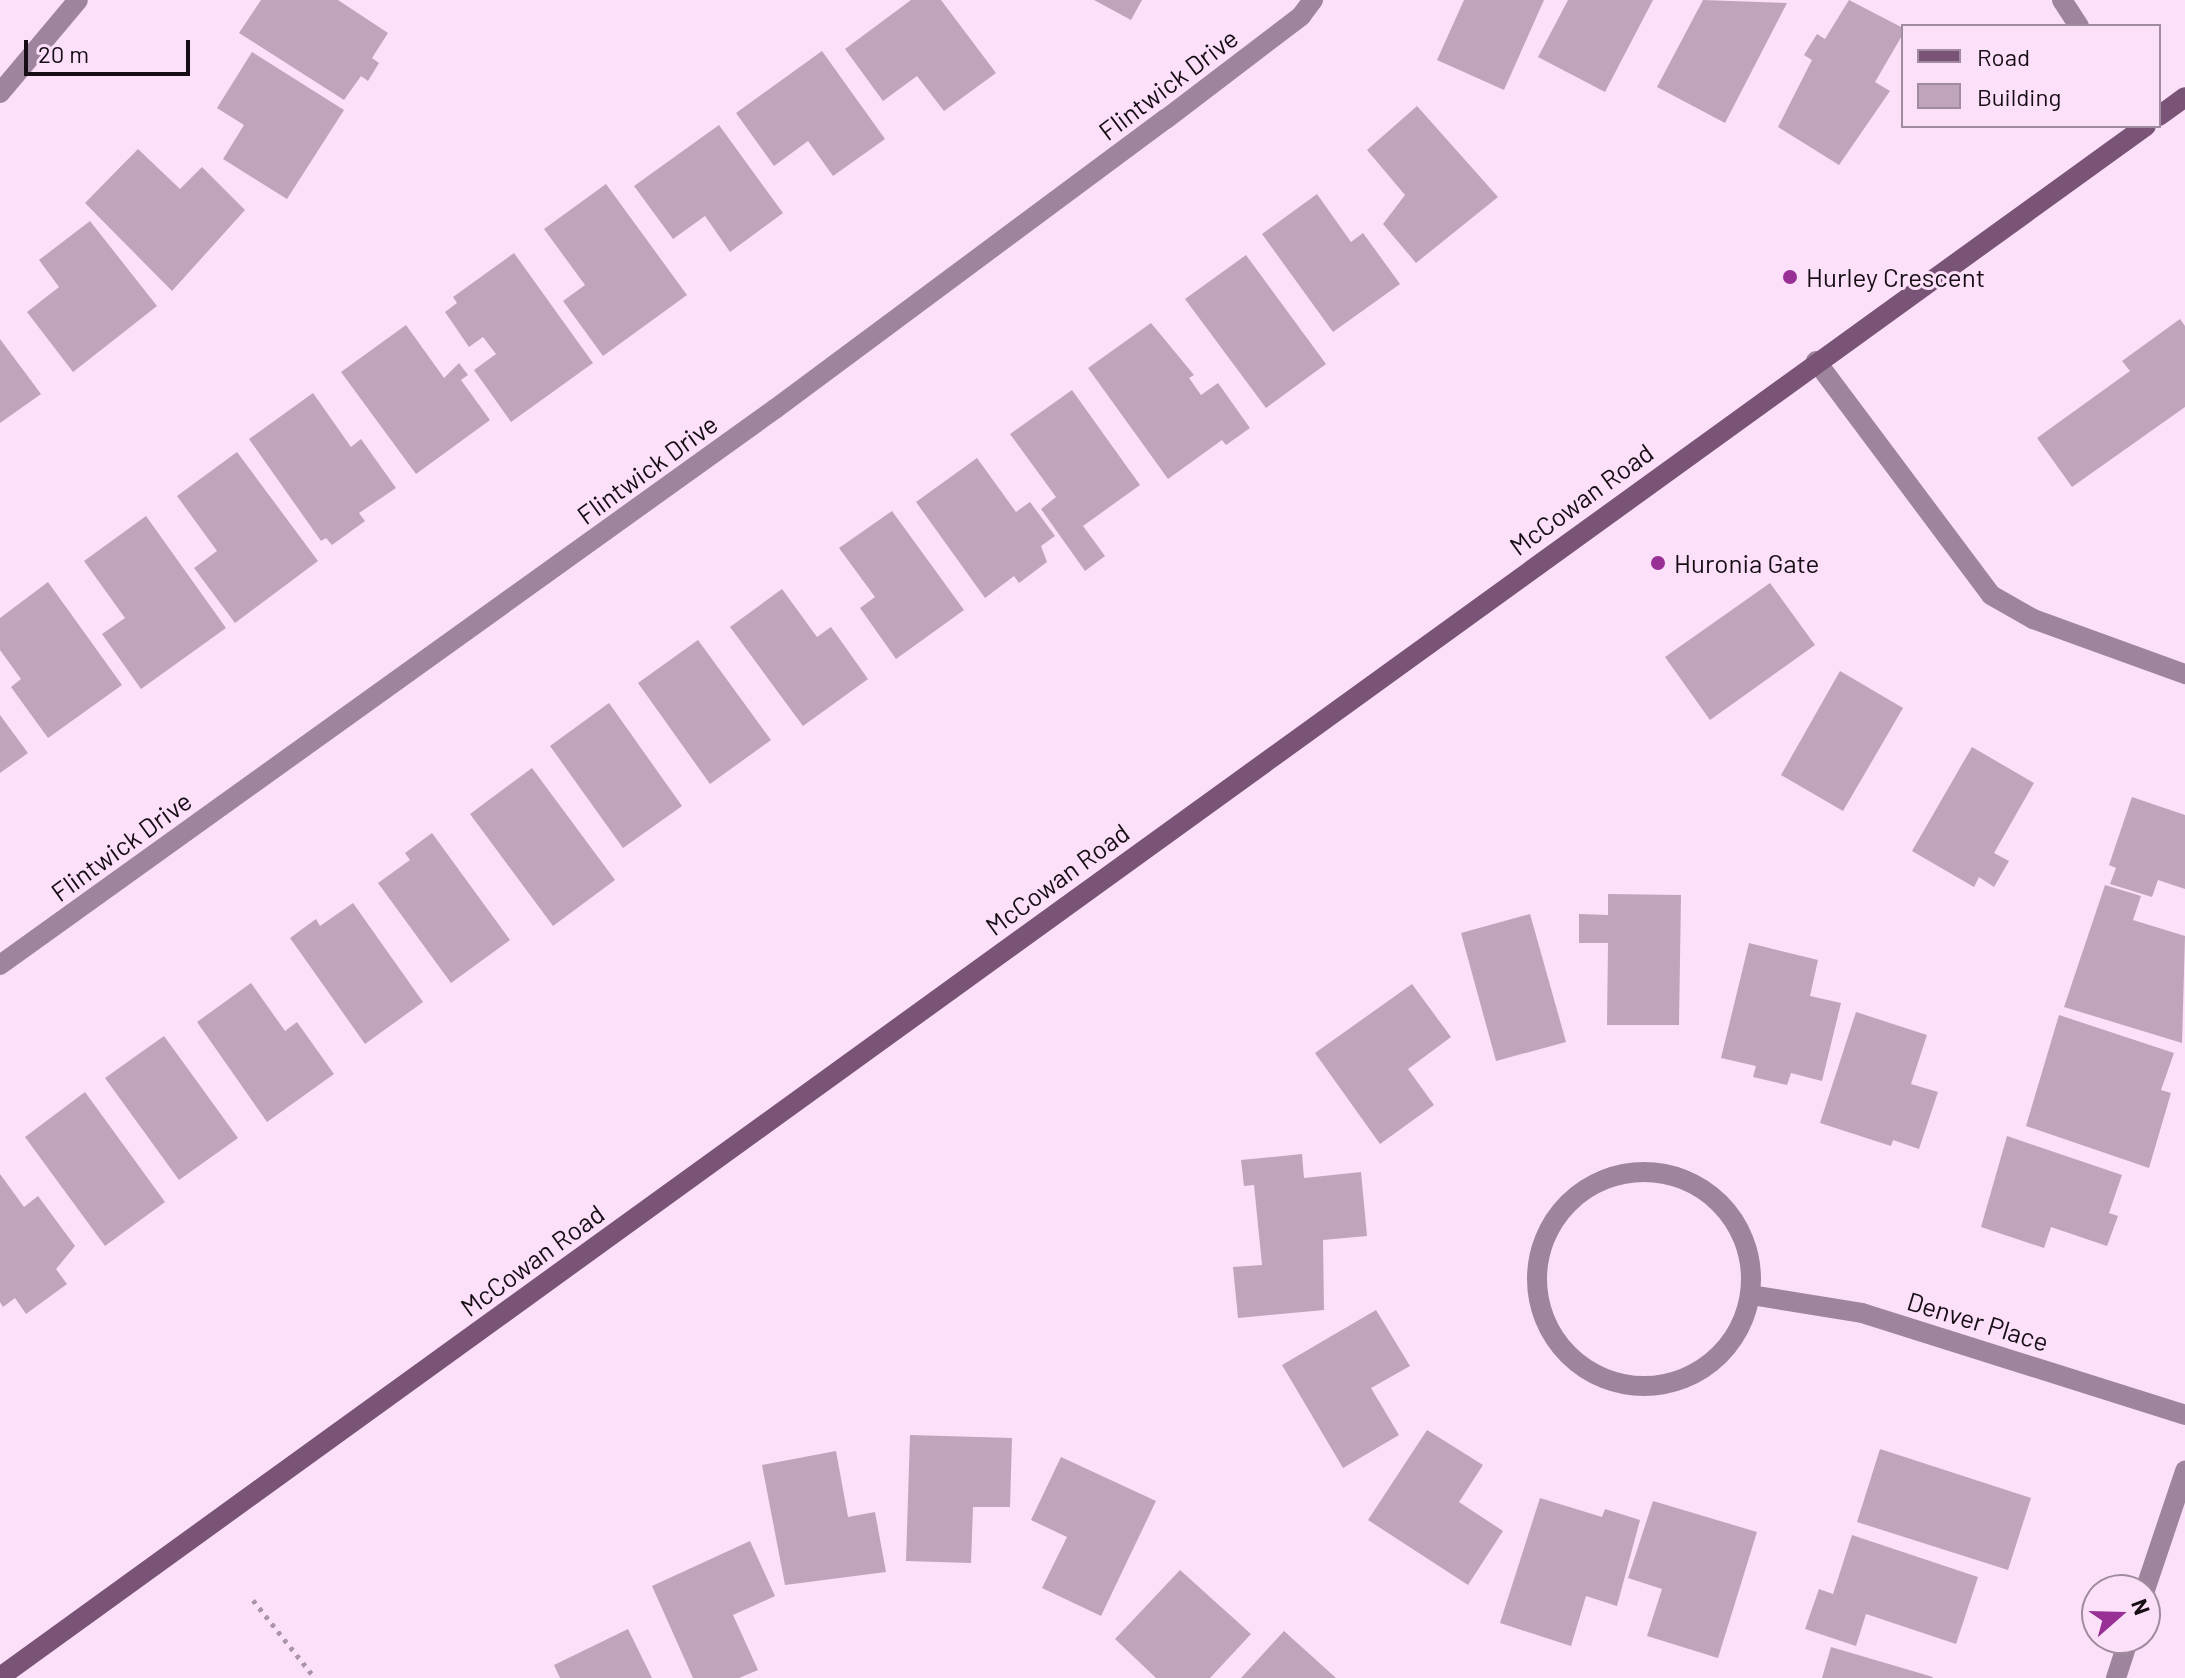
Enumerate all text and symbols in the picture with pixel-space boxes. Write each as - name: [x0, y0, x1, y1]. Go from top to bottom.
- street label: Flintwick Drive: [1092, 22, 1244, 146]
- scale bar: [28, 24, 194, 74]
- legend: [1901, 24, 2161, 128]
- text: 20 m: [38, 39, 89, 68]
- text: Road: [1977, 42, 2030, 71]
- text: Building: [1977, 82, 2061, 111]
- place label: Hurley Crescent: [1806, 261, 1985, 293]
- marker: Hurley Crescent: [1781, 268, 1799, 286]
- street label: Flintwick Drive: [571, 408, 723, 530]
- street label: McCowan Road: [1503, 436, 1659, 562]
- place label: Huronia Gate: [1674, 547, 1819, 579]
- marker: Huronia Gate: [1649, 554, 1667, 572]
- street label: Flintwick Drive: [45, 785, 197, 907]
- street label: McCowan Road: [979, 816, 1135, 942]
- street label: McCowan Road: [454, 1197, 610, 1323]
- street label: Denver Place: [1904, 1285, 2052, 1357]
- north arrow: [2081, 1574, 2161, 1654]
- text: N: [2127, 1595, 2156, 1618]

